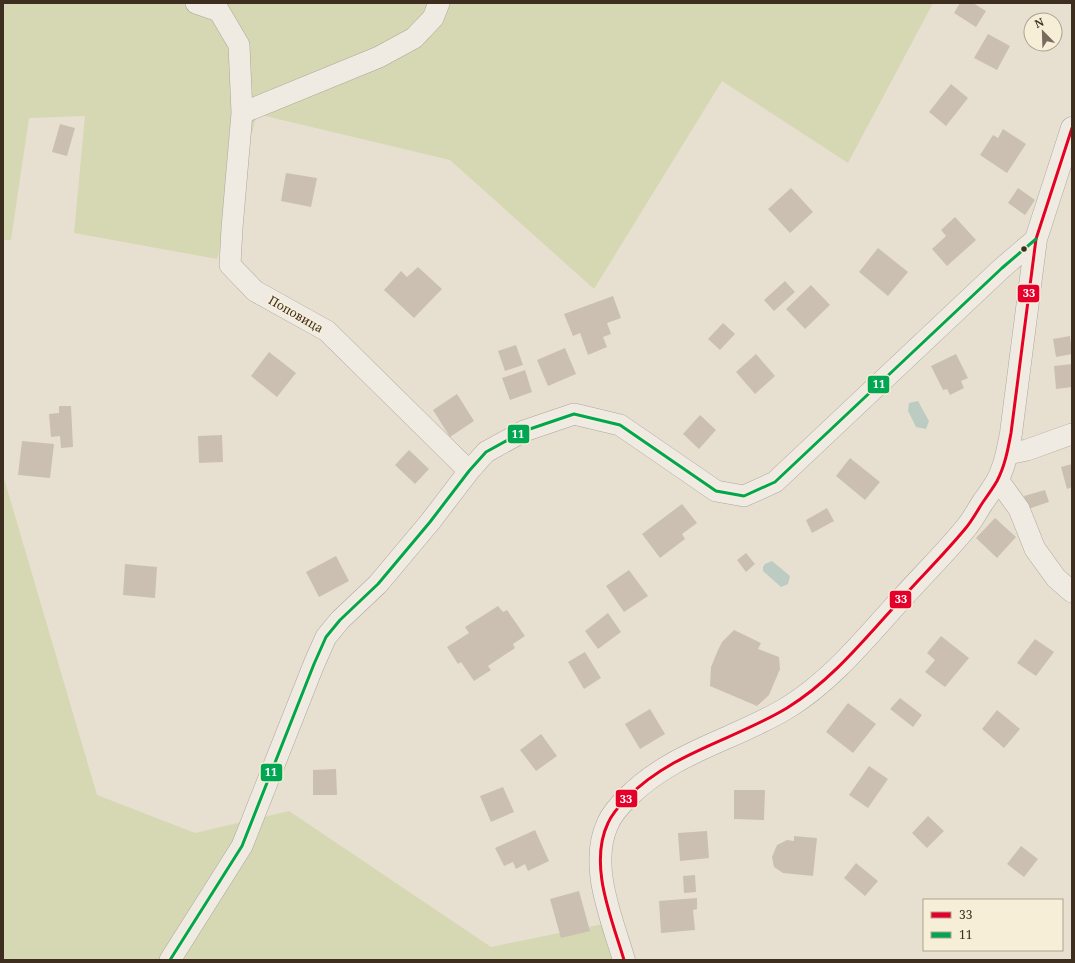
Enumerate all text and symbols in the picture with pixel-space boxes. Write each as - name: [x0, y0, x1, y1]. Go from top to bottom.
- north arrow: [1023, 12, 1063, 52]
- text: N: [1032, 14, 1046, 31]
- unlabelled marker: [1019, 244, 1029, 254]
- line badge: 33: [1017, 284, 1040, 303]
- text: 33: [1023, 285, 1035, 300]
- street label: Поповица: [265, 291, 327, 337]
- line badge: 11: [867, 375, 890, 394]
- text: 11: [873, 376, 885, 391]
- line badge: 11: [507, 424, 530, 444]
- text: 11: [512, 426, 524, 441]
- line badge: 33: [889, 590, 912, 609]
- text: 33: [895, 591, 907, 606]
- line badge: 11: [260, 763, 283, 782]
- text: 11: [265, 764, 277, 779]
- line badge: 33: [615, 789, 638, 808]
- text: 33: [620, 791, 632, 806]
- legend: [923, 899, 1063, 951]
- text: 33: [959, 906, 973, 923]
- text: 11: [959, 926, 972, 943]

